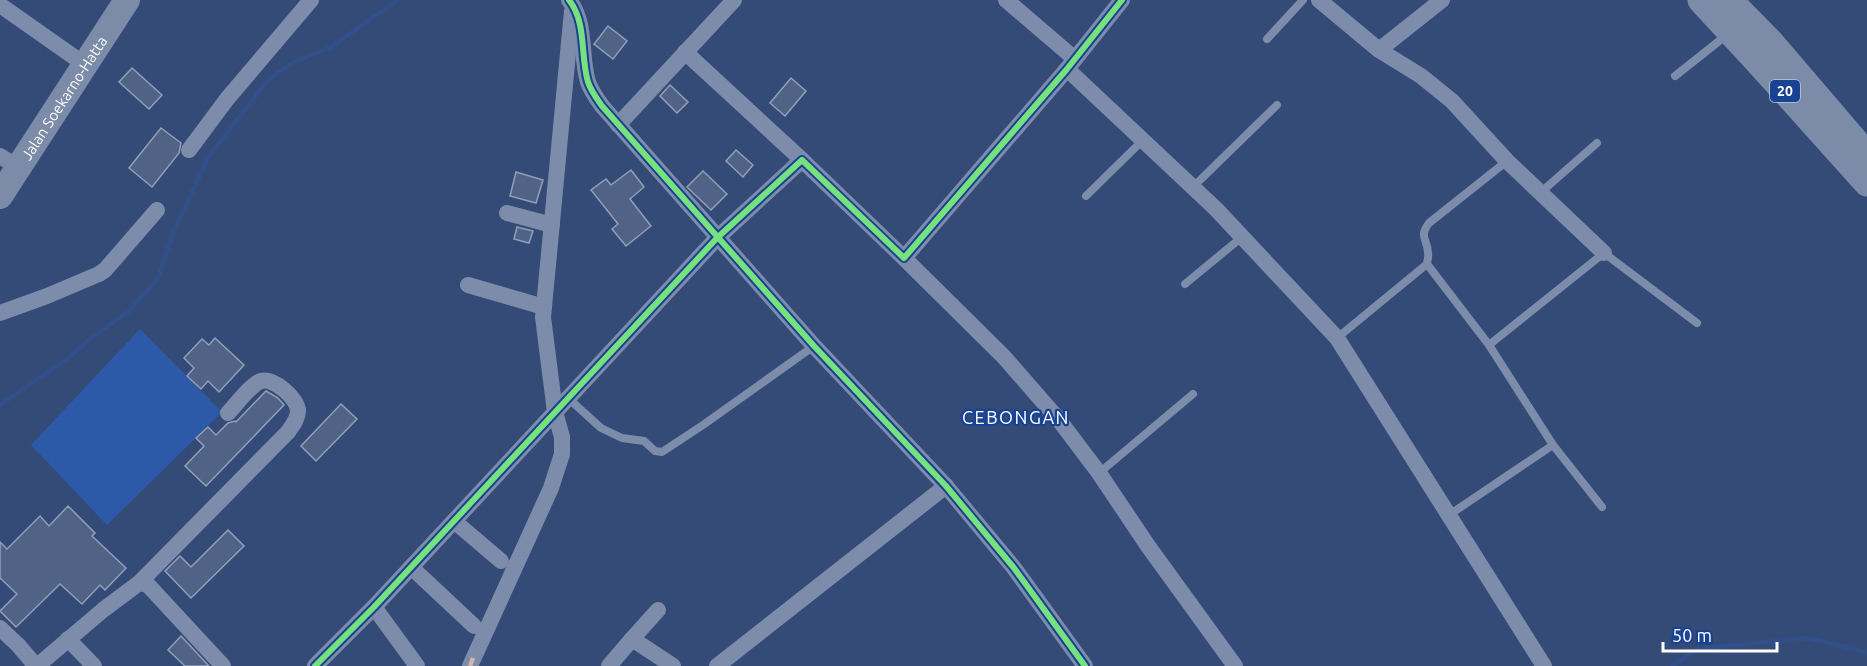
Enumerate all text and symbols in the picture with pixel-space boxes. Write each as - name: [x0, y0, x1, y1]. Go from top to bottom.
- street label: Jalan Soekarno-Hatta: [17, 33, 110, 163]
- road number: 20: [1770, 80, 1800, 102]
- district label: CEBONGAN: [962, 407, 1070, 427]
- scale bar: [1663, 615, 1777, 653]
- text: 50 m: [1672, 625, 1712, 645]

